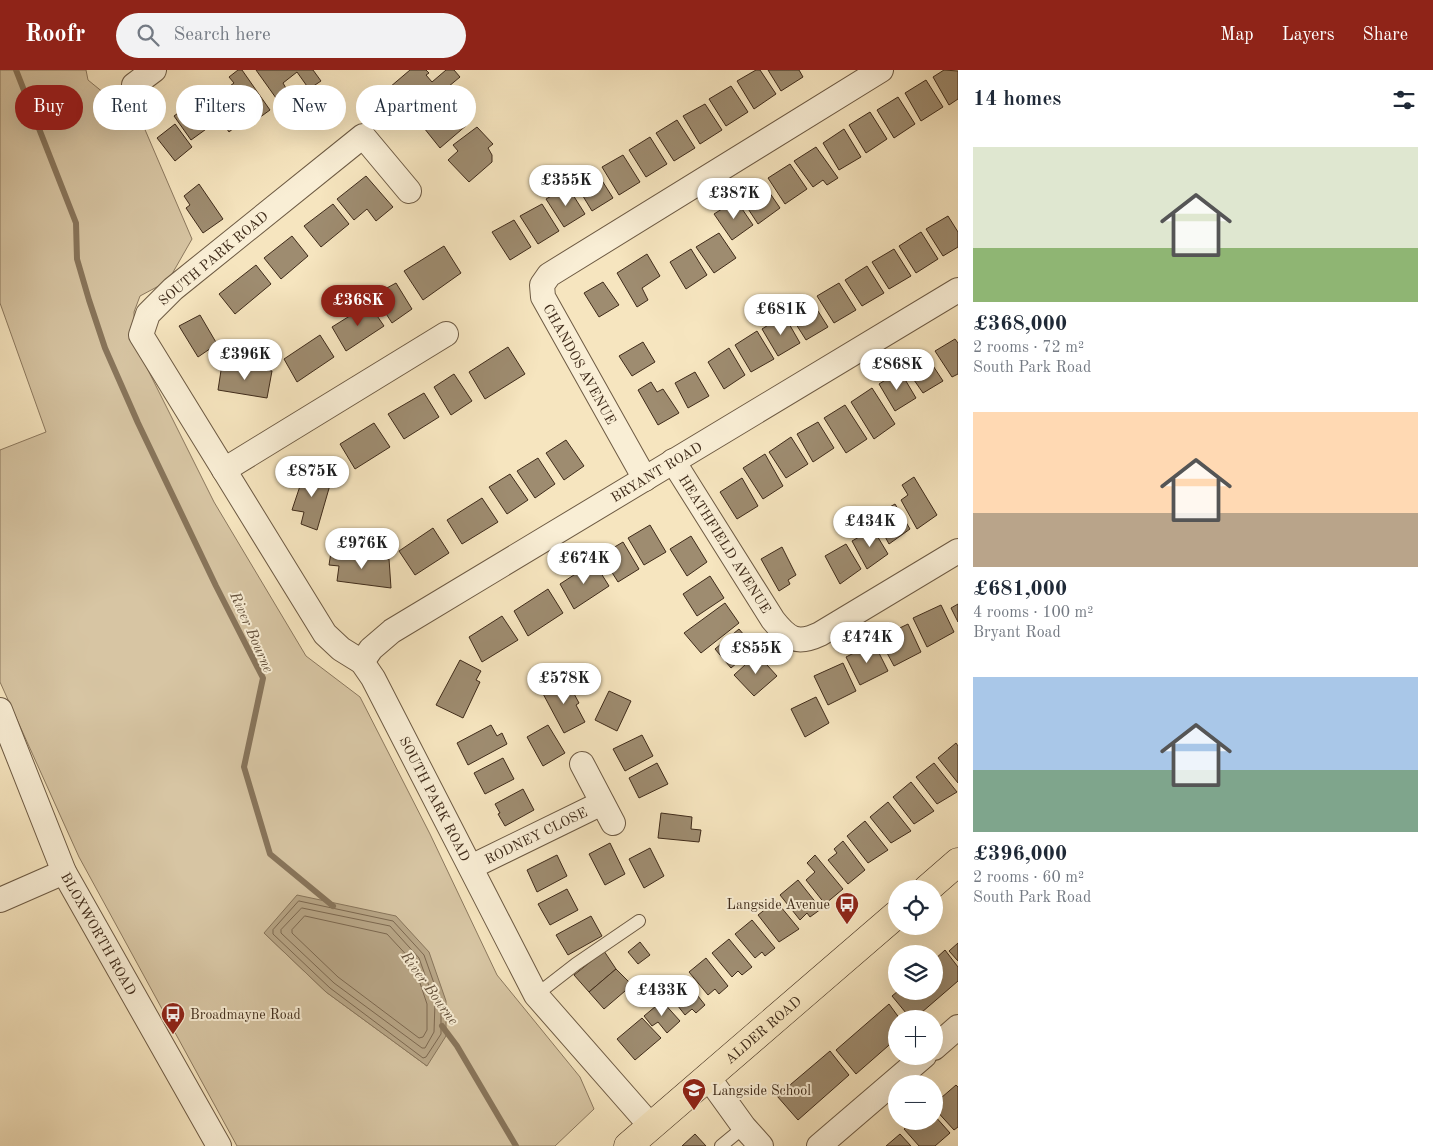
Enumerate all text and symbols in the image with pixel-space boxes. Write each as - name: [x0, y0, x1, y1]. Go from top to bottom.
- search box: [116, 13, 466, 58]
- icon: search: [134, 21, 162, 49]
- text: Roofr: [25, 23, 86, 47]
- text: Search here: [174, 26, 271, 45]
- text: Map: [1220, 26, 1254, 44]
- text: Layers: [1282, 26, 1334, 44]
- text: Share: [1362, 26, 1408, 44]
- chip: Buy: [15, 85, 83, 130]
- chip: Rent: [93, 85, 166, 130]
- chip: Filters: [176, 85, 263, 130]
- chip: New: [273, 85, 346, 130]
- chip: Apartment: [356, 85, 476, 130]
- icon: filters: [1390, 86, 1418, 114]
- text: 14 homes: [973, 89, 1061, 110]
- pin: £355K: [531, 164, 601, 207]
- text: £355K: [540, 173, 592, 189]
- pin: £387K: [699, 178, 769, 220]
- icon: home: [1151, 180, 1241, 270]
- text: £387K: [708, 186, 760, 202]
- street label: SOUTH PARK ROAD: [156, 209, 271, 309]
- pin: £368K: [323, 284, 393, 327]
- text: £368K: [332, 293, 384, 309]
- pin: £681K: [746, 294, 816, 336]
- street label: CHANDOS AVENUE: [540, 302, 618, 427]
- text: £681K: [755, 302, 807, 318]
- text: £368,000: [973, 314, 1067, 335]
- pin: £396K: [210, 338, 280, 381]
- text: 2 rooms · 72 m²: [973, 340, 1084, 356]
- text: £396K: [219, 347, 271, 363]
- pin: £868K: [862, 348, 932, 391]
- text: £868K: [871, 357, 923, 373]
- text: South Park Road: [973, 360, 1091, 376]
- street label: BRYANT ROAD: [609, 440, 705, 505]
- icon: home: [1151, 445, 1241, 535]
- pin: £875K: [277, 456, 347, 498]
- text: £875K: [286, 464, 338, 480]
- street label: HEATHFIELD AVENUE: [676, 473, 773, 616]
- pin: £434K: [835, 506, 905, 548]
- text: £434K: [844, 514, 896, 530]
- pin: £976K: [327, 528, 397, 570]
- text: £976K: [336, 536, 388, 552]
- pin: £674K: [549, 542, 619, 585]
- text: £674K: [558, 551, 610, 567]
- text: £681,000: [973, 579, 1067, 600]
- water label: River Bourne: [226, 589, 275, 675]
- text: 4 rooms · 100 m²: [973, 605, 1093, 621]
- pin: £474K: [832, 622, 902, 664]
- text: Bryant Road: [973, 625, 1061, 641]
- text: £474K: [841, 630, 893, 646]
- pin: £855K: [721, 632, 791, 675]
- text: £855K: [730, 641, 782, 657]
- pin: £578K: [529, 662, 599, 705]
- text: £578K: [538, 671, 590, 687]
- icon: home: [1151, 710, 1241, 800]
- street label: SOUTH PARK ROAD: [396, 734, 472, 864]
- street label: RODNEY CLOSE: [483, 805, 590, 867]
- text: £396,000: [973, 844, 1067, 865]
- street label: BLOXWORTH ROAD: [58, 870, 138, 998]
- text: 2 rooms · 60 m²: [973, 870, 1084, 886]
- map controls: [888, 880, 943, 1130]
- button: locate: [888, 880, 943, 935]
- text: South Park Road: [973, 890, 1091, 906]
- bus stop icon: Langside Avenue: [834, 891, 860, 925]
- place label: Langside Avenue: [727, 898, 830, 912]
- button: layers: [888, 945, 943, 1000]
- water label: River Bourne: [397, 949, 460, 1028]
- pin: £433K: [627, 974, 697, 1017]
- text: £433K: [636, 983, 688, 999]
- street label: ALDER ROAD: [723, 994, 804, 1067]
- bus stop icon: Broadmayne Road: [160, 1001, 186, 1035]
- place label: Broadmayne Road: [190, 1008, 301, 1022]
- button: +: [888, 1010, 943, 1065]
- button: −: [888, 1075, 943, 1130]
- school or university icon: Langside School: [681, 1077, 707, 1111]
- place label: Langside School: [712, 1084, 811, 1098]

